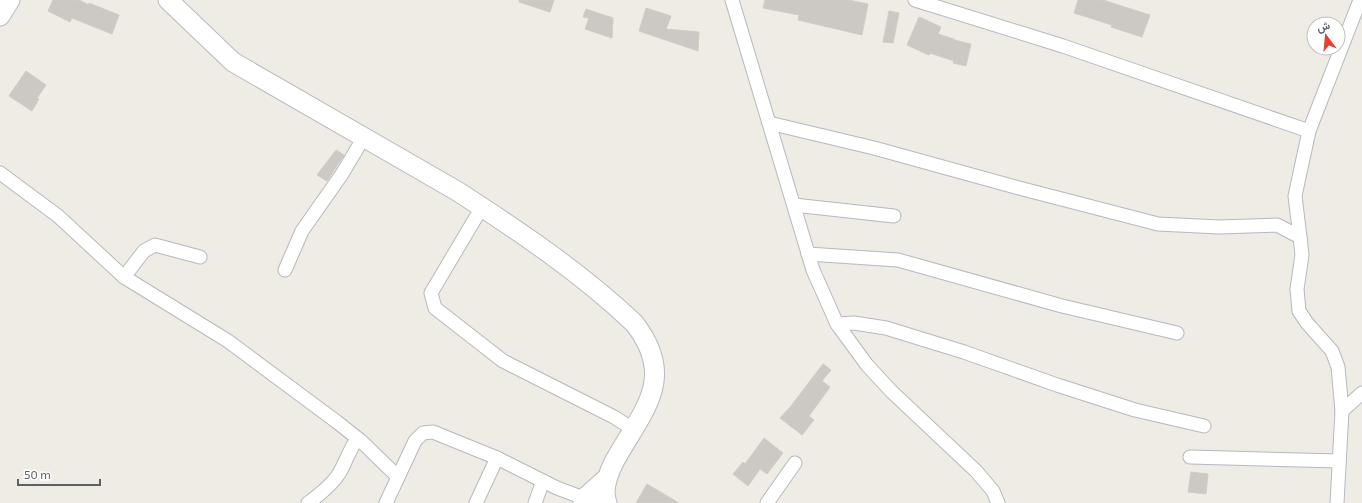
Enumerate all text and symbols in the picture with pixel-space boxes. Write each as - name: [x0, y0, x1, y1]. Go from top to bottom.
- north arrow: [1306, 16, 1346, 56]
- text: ش: [1315, 18, 1332, 35]
- scale bar: [18, 461, 100, 487]
- text: 50 m: [24, 467, 51, 481]

